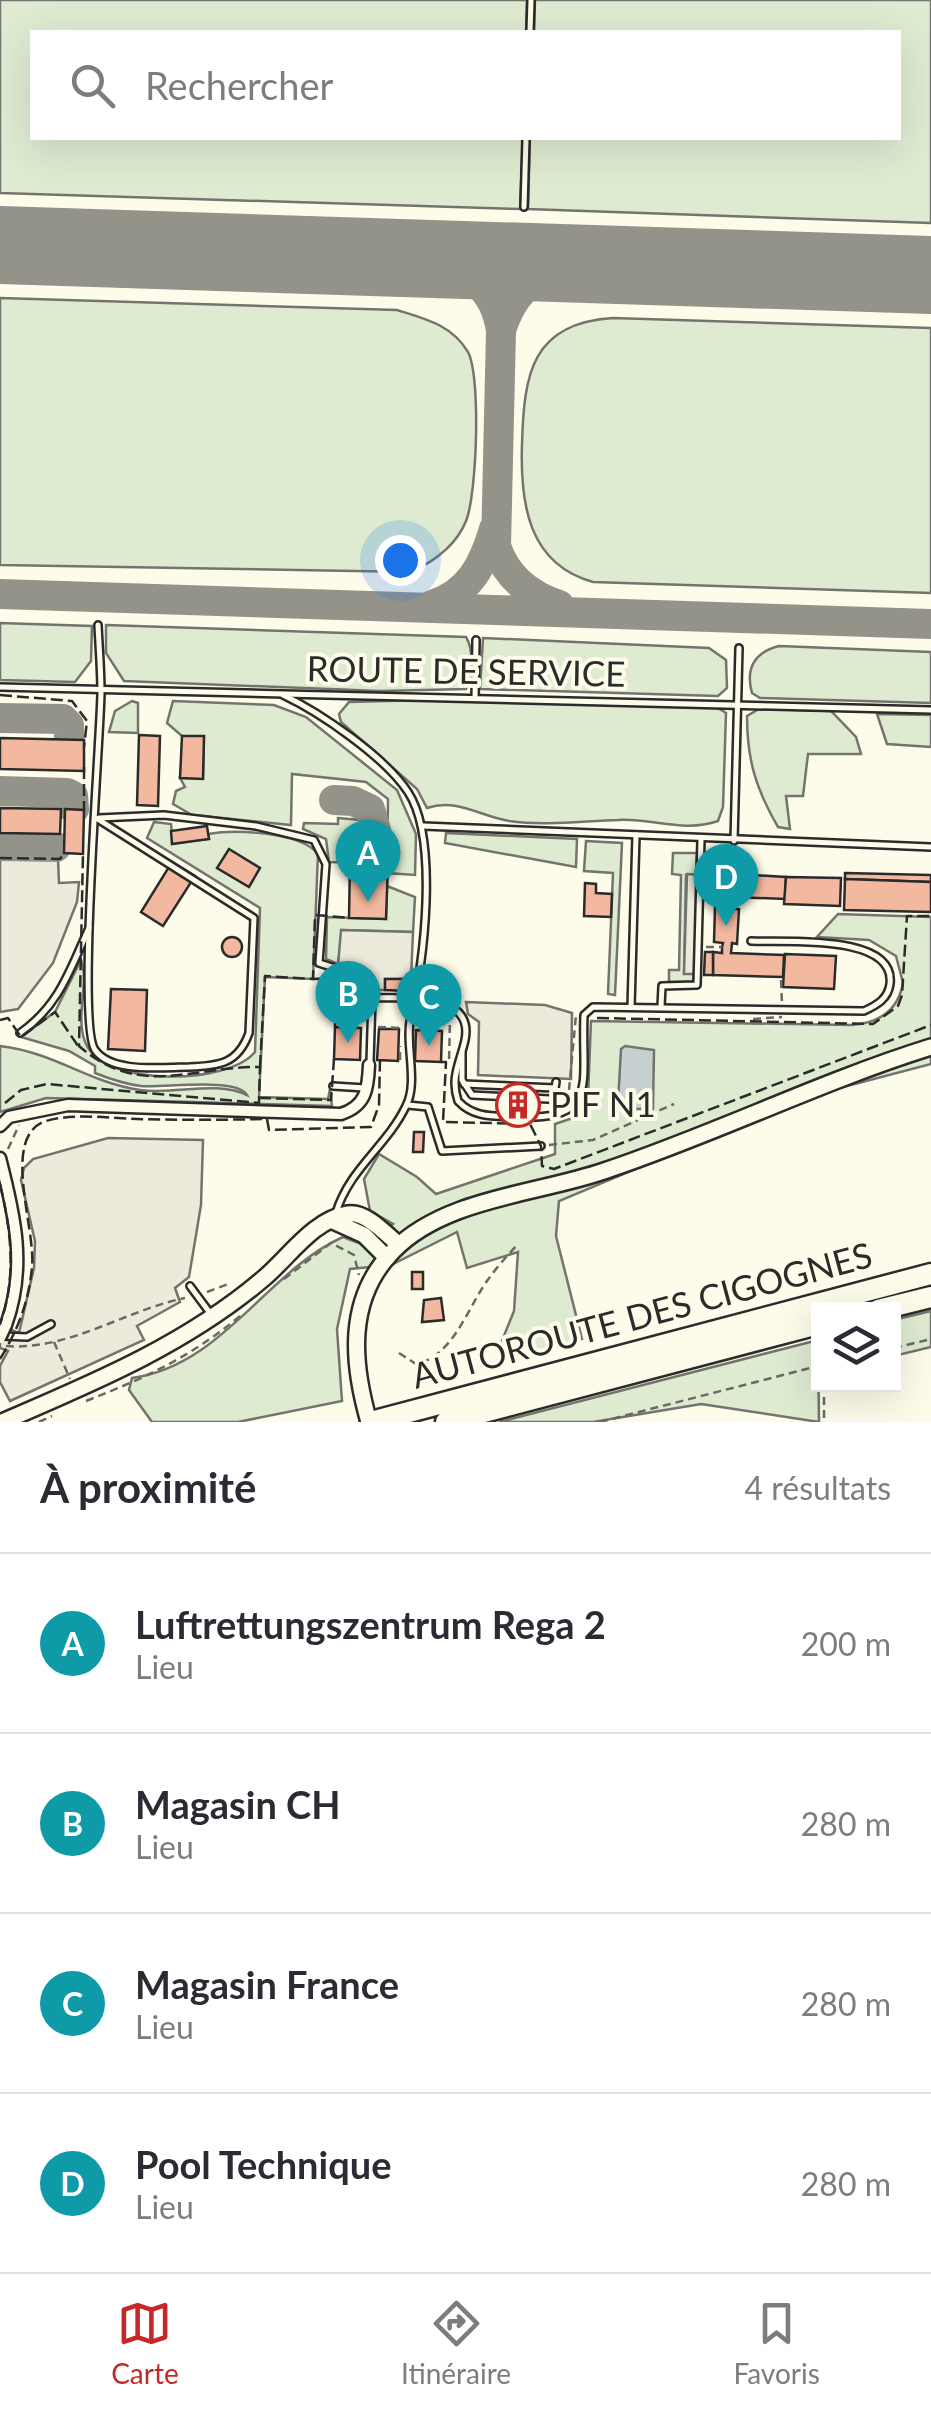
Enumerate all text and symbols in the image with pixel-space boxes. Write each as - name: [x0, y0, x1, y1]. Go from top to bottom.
- search box: [30, 30, 901, 140]
- icon: search: [65, 58, 120, 113]
- text: Rechercher: [145, 62, 333, 108]
- your location: [375, 535, 426, 586]
- street label: ROUTE DE SERVICE: [306, 646, 626, 694]
- pin: A: [336, 820, 400, 902]
- pin: D: [694, 844, 758, 926]
- pin: B: [316, 960, 380, 1043]
- pin: C: [396, 964, 462, 1046]
- building icon: PIF N1: [495, 1082, 541, 1128]
- place label: PIF N1: [550, 1082, 656, 1124]
- street label: AUTOROUTE DES CIGOGNES: [407, 1232, 876, 1396]
- map controls: [811, 1302, 901, 1392]
- button: layers: [811, 1302, 901, 1392]
- text: À proximité: [40, 1462, 256, 1512]
- text: 4 résultats: [745, 1468, 891, 1507]
- text: Luftrettungszentrum Rega 2: [135, 1601, 606, 1647]
- text: A: [61, 1624, 84, 1663]
- text: 200 m: [801, 1624, 891, 1663]
- text: Lieu: [135, 1647, 194, 1686]
- text: Magasin CH: [135, 1781, 341, 1827]
- text: B: [62, 1804, 83, 1843]
- text: 280 m: [801, 1804, 891, 1843]
- text: Lieu: [135, 1827, 194, 1866]
- text: Magasin France: [135, 1961, 399, 2007]
- text: C: [62, 1984, 83, 2023]
- text: 280 m: [801, 1984, 891, 2023]
- text: Lieu: [135, 2007, 194, 2046]
- text: Pool Technique: [135, 2141, 391, 2187]
- text: D: [60, 2164, 85, 2203]
- text: 280 m: [801, 2164, 891, 2203]
- text: Lieu: [135, 2187, 194, 2226]
- tab: Carte: [111, 2296, 179, 2390]
- tab: Itinéraire: [401, 2296, 511, 2390]
- tab: Favoris: [733, 2296, 820, 2390]

